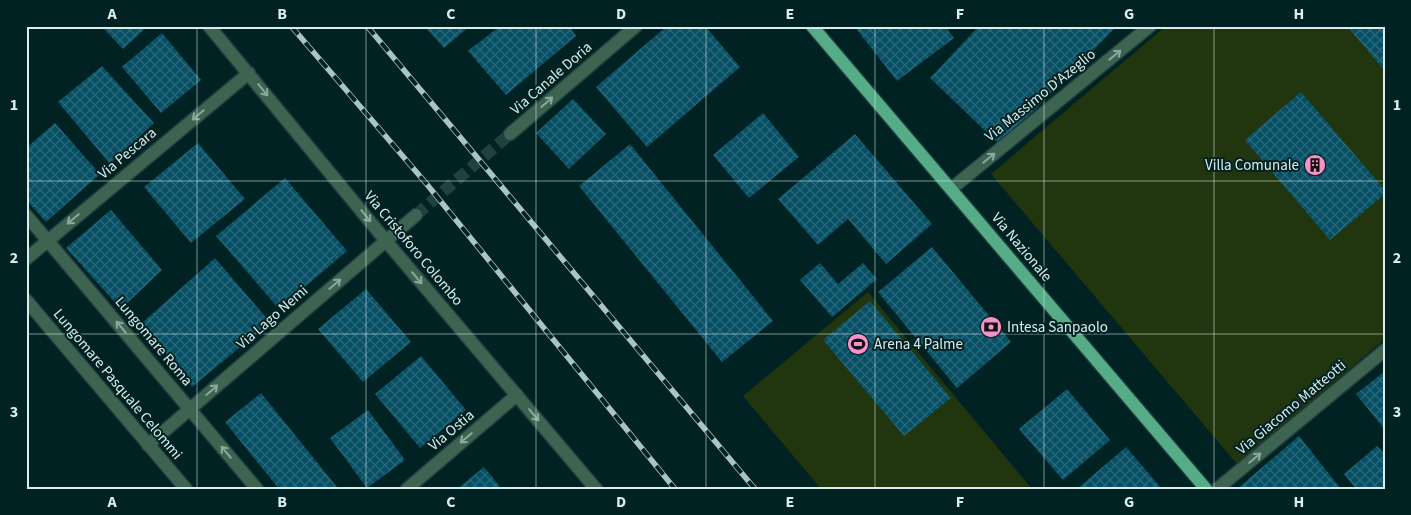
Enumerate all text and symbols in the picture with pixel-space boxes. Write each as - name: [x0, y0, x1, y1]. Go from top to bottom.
- text: A: [106, 3, 117, 25]
- text: B: [277, 3, 287, 25]
- text: C: [446, 3, 456, 25]
- text: D: [616, 3, 626, 25]
- text: E: [786, 3, 794, 25]
- text: F: [956, 3, 964, 25]
- text: G: [1124, 3, 1134, 25]
- text: H: [1294, 3, 1304, 25]
- street label: Via Canale Doria: [506, 37, 597, 120]
- street label: Via Massimo D'Azeglio: [980, 44, 1100, 147]
- one-way arrow: [1108, 50, 1121, 61]
- one-way arrow: [257, 84, 268, 97]
- text: 1: [10, 94, 18, 116]
- text: 1: [1393, 94, 1401, 116]
- one-way arrow: [541, 97, 554, 108]
- one-way arrow: [191, 110, 204, 121]
- street label: Via Pescara: [94, 123, 161, 184]
- one-way arrow: [982, 153, 995, 164]
- building icon: Villa Comunale: [1303, 153, 1327, 177]
- place label: Villa Comunale: [1205, 155, 1299, 176]
- street label: Via Cristoforo Colombo: [359, 186, 468, 310]
- street label: Via Nazionale: [986, 208, 1057, 286]
- one-way arrow: [360, 209, 371, 222]
- one-way arrow: [67, 214, 80, 225]
- text: 2: [10, 247, 18, 269]
- text: 2: [1393, 247, 1401, 269]
- one-way arrow: [412, 271, 423, 284]
- one-way arrow: [329, 279, 342, 290]
- street label: Via Lago Nemi: [232, 280, 313, 354]
- street label: Lungomare Roma: [110, 292, 197, 391]
- street label: Lungomare Pasquale Celommi: [48, 304, 187, 464]
- bank icon: Intesa Sanpaolo: [979, 315, 1003, 339]
- place label: Intesa Sanpaolo: [1007, 317, 1108, 338]
- one-way arrow: [116, 321, 127, 334]
- sports icon: Arena 4 Palme: [846, 332, 870, 356]
- place label: Arena 4 Palme: [874, 334, 963, 355]
- street label: Via Giacomo Matteotti: [1232, 355, 1351, 460]
- one-way arrow: [205, 385, 218, 396]
- text: 3: [10, 401, 18, 423]
- text: 3: [1393, 401, 1401, 423]
- street label: Via Ostia: [424, 405, 479, 456]
- one-way arrow: [528, 409, 539, 422]
- one-way arrow: [460, 433, 473, 444]
- one-way arrow: [220, 445, 232, 458]
- one-way arrow: [1248, 452, 1261, 463]
- text: A: [106, 491, 117, 513]
- text: B: [277, 491, 287, 513]
- text: C: [446, 491, 456, 513]
- text: D: [616, 491, 626, 513]
- text: E: [786, 491, 794, 513]
- text: F: [956, 491, 964, 513]
- text: G: [1124, 491, 1134, 513]
- text: H: [1294, 491, 1304, 513]

